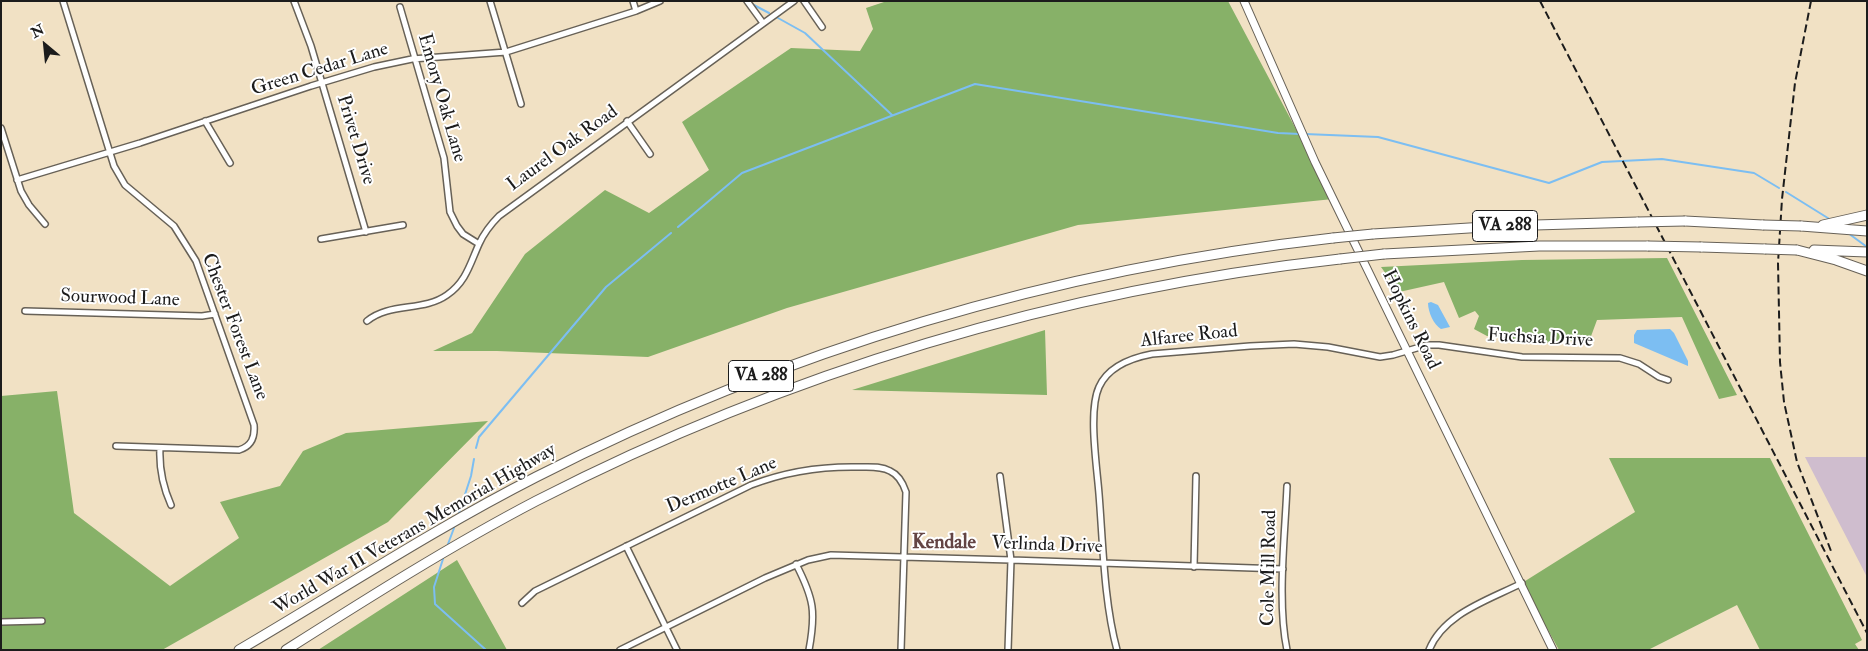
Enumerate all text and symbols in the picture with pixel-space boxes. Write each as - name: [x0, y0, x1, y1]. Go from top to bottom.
- north arrow: [20, 20, 70, 70]
- text: N: [28, 21, 47, 42]
- street label: Emory Oak Lane: [412, 31, 470, 165]
- street label: Green Cedar Lane: [249, 38, 391, 102]
- street label: Privet Drive: [331, 92, 379, 188]
- street label: Laurel Oak Road: [503, 101, 623, 197]
- road number: VA 288: [1472, 210, 1538, 242]
- street label: Chester Forest Lane: [196, 251, 272, 403]
- street label: Hopkins Road: [1376, 266, 1444, 374]
- street label: Sourwood Lane: [60, 286, 180, 312]
- street label: Alfaree Road: [1139, 321, 1239, 353]
- street label: Fuchsia Drive: [1487, 325, 1593, 353]
- road number: VA 288: [728, 361, 794, 392]
- street label: World War II Veterans Memorial Highway: [269, 439, 561, 621]
- street label: Dermotte Lane: [663, 452, 781, 520]
- street label: Cole Mill Road: [1258, 510, 1282, 626]
- district label: Kendale: [912, 532, 976, 556]
- street label: Verlinda Drive: [991, 533, 1103, 559]

